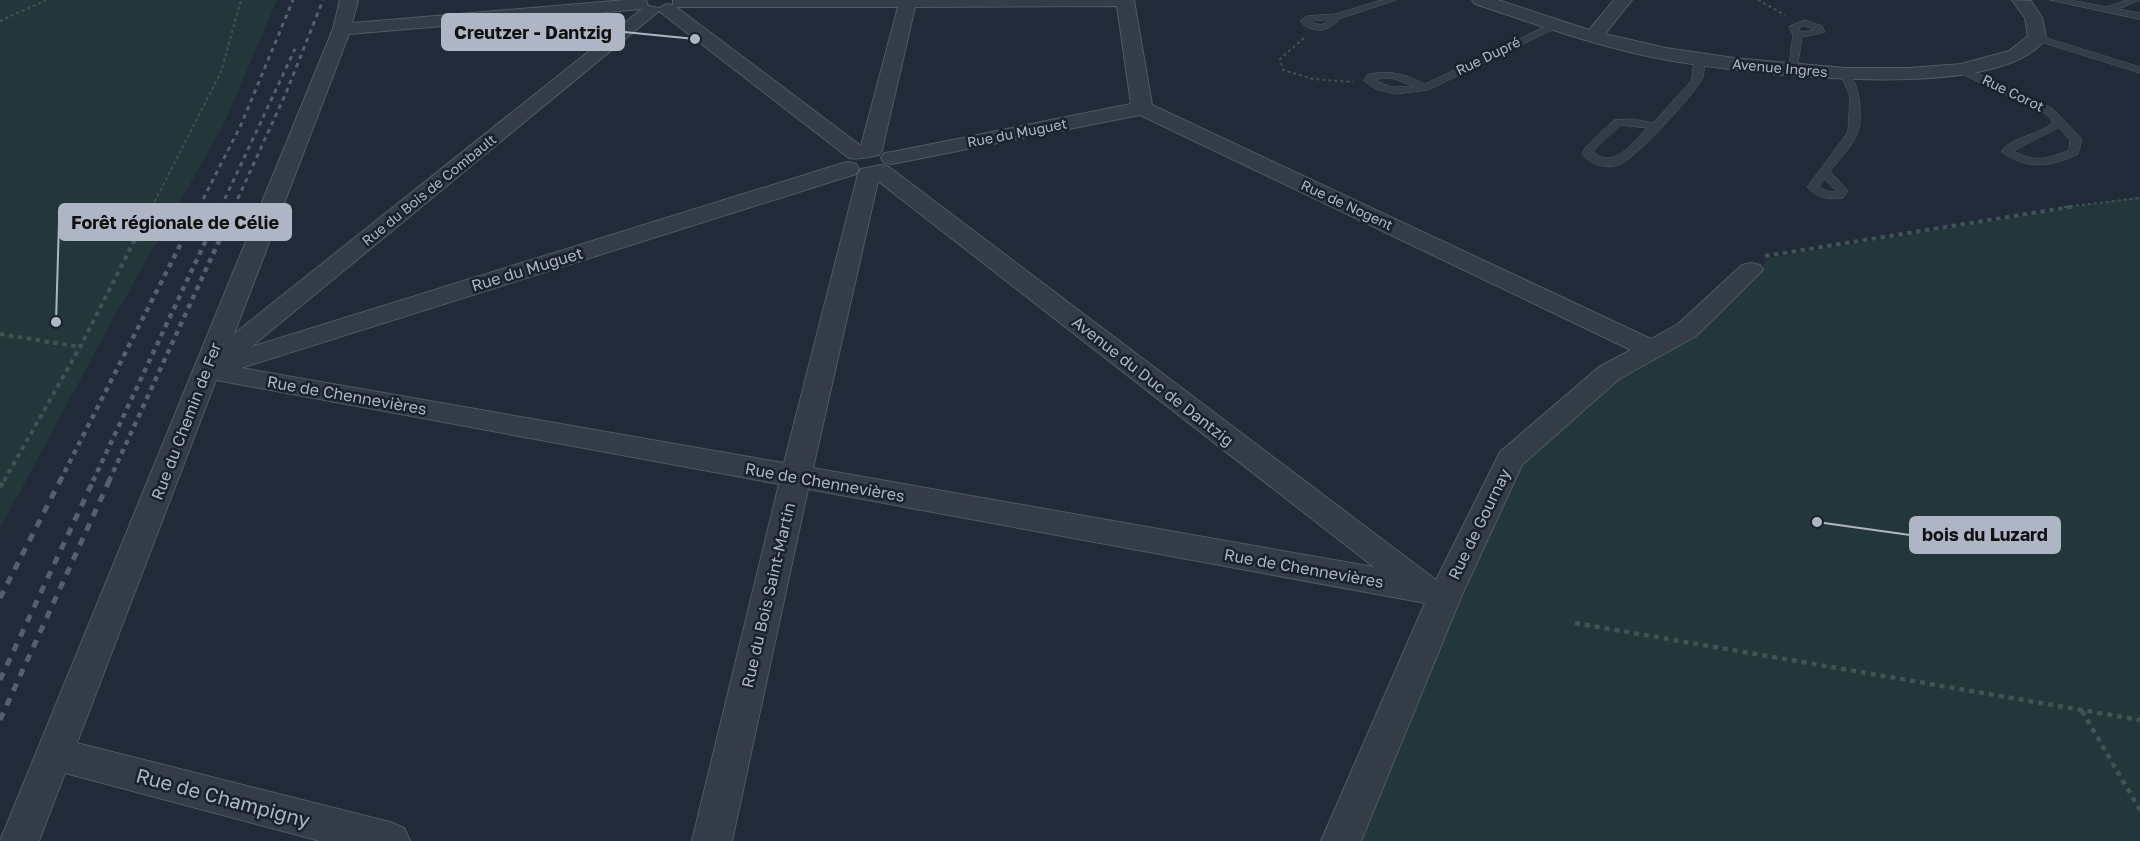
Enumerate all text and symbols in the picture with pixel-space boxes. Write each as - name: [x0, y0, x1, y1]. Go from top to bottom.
- callout: Creutzer - Dantzig: [442, 14, 624, 50]
- text: Creutzer - Dantzig: [454, 21, 612, 43]
- street label: Rue Dupré: [1453, 33, 1523, 78]
- street label: Avenue Ingres: [1732, 55, 1828, 80]
- street label: Rue Corot: [1980, 70, 2047, 115]
- street label: Rue du Muguet: [966, 115, 1068, 151]
- street label: Rue du Bois de Combault: [358, 130, 499, 249]
- street label: Rue de Nogent: [1299, 176, 1396, 233]
- callout: Forêt régionale de Célie: [59, 204, 291, 240]
- text: Forêt régionale de Célie: [71, 211, 279, 233]
- street label: Rue du Muguet: [469, 243, 585, 295]
- street label: Avenue du Duc de Dantzig: [1068, 312, 1238, 450]
- street label: Rue du Chemin de Fer: [147, 339, 225, 503]
- street label: Rue de Chennevières: [266, 371, 428, 419]
- street label: Rue de Chennevières: [744, 458, 906, 506]
- street label: Rue de Gournay: [1443, 465, 1515, 583]
- street label: Rue du Bois Saint-Martin: [737, 500, 799, 690]
- callout: bois du Luzard: [1910, 517, 2060, 553]
- text: bois du Luzard: [1922, 523, 2048, 545]
- street label: Rue de Chennevières: [1223, 544, 1385, 592]
- street label: Rue de Champigny: [134, 762, 313, 832]

